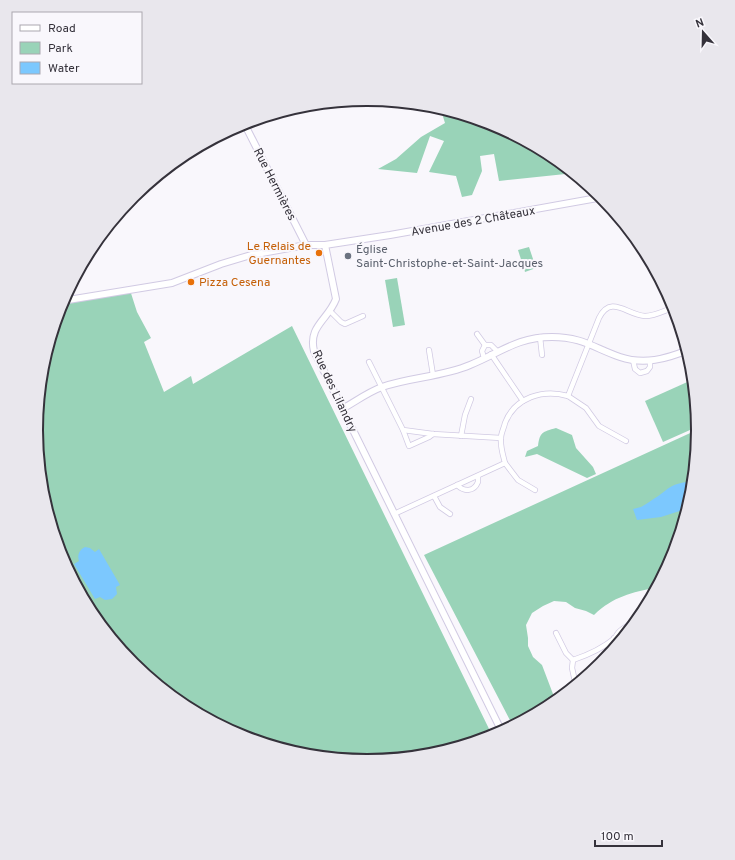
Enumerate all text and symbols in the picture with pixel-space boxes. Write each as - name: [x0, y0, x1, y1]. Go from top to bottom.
- legend: [12, 12, 142, 84]
- north arrow: [683, 12, 723, 52]
- text: N: [694, 16, 706, 31]
- text: Road: [48, 21, 76, 37]
- text: Park: [48, 41, 73, 57]
- text: Water: [48, 61, 80, 77]
- street label: Rue Hermières: [249, 145, 299, 223]
- street label: Avenue des 2 Châteaux: [410, 203, 536, 241]
- place label: Le Relais de Guernantes: [247, 239, 311, 269]
- place label: Église Saint-Christophe-et-Saint-Jacques: [356, 242, 543, 272]
- marker: Le Relais de Guernantes: [314, 248, 324, 258]
- marker: Église Saint-Christophe-et-Saint-Jacques: [343, 251, 353, 261]
- place label: Pizza Cesena: [199, 275, 270, 291]
- marker: Pizza Cesena: [186, 277, 196, 287]
- street label: Rue des Lilandry: [308, 347, 360, 435]
- scale bar: [595, 822, 662, 848]
- text: 100 m: [601, 829, 634, 845]

